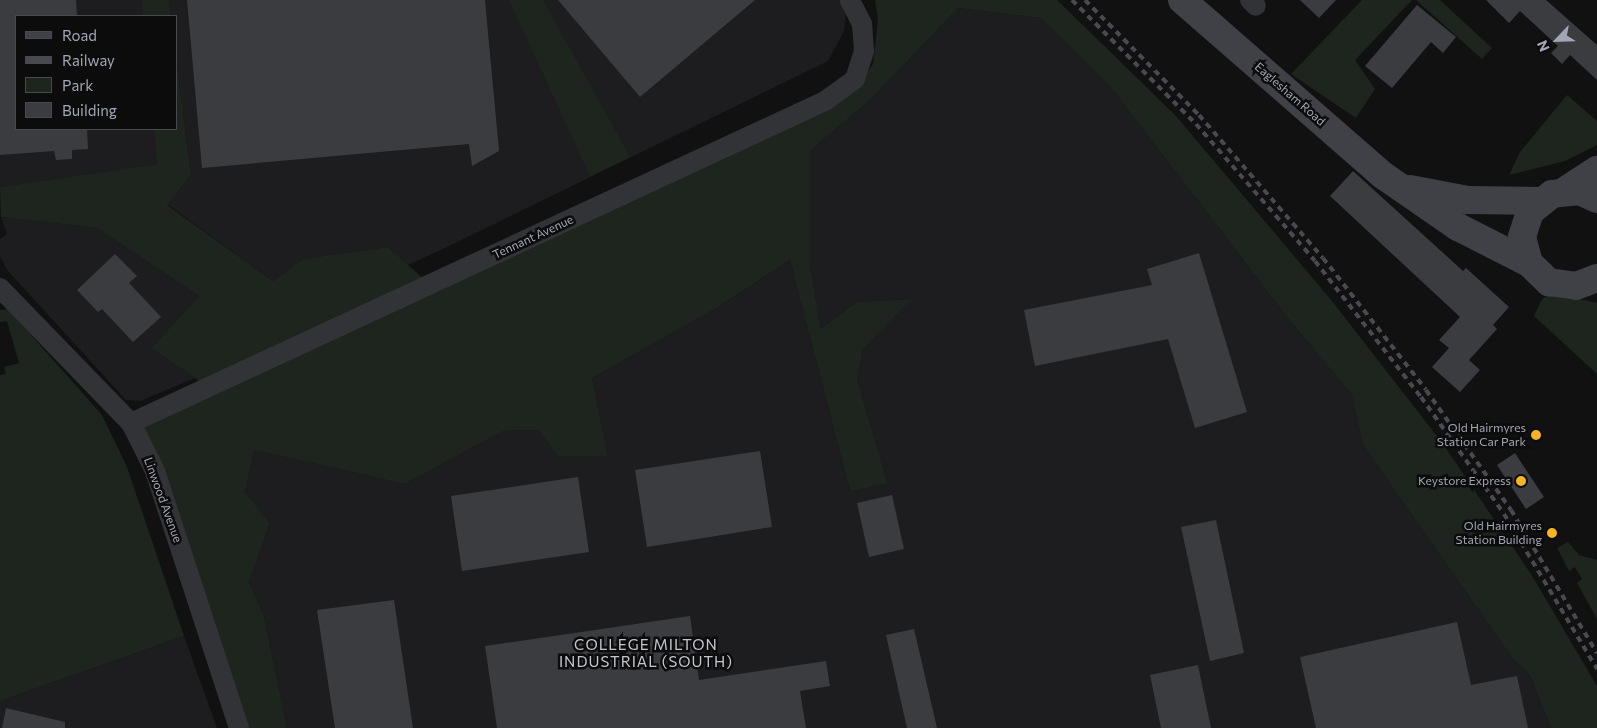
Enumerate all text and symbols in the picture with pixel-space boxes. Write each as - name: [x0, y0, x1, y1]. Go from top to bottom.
- legend: [15, 15, 178, 130]
- north arrow: [1532, 15, 1582, 65]
- text: Road: [62, 26, 97, 44]
- text: N: [1533, 38, 1553, 55]
- text: Railway: [62, 51, 115, 69]
- street label: Eaglesham Road: [1252, 59, 1328, 129]
- text: Park: [62, 76, 93, 94]
- text: Building: [62, 101, 117, 119]
- street label: Tennant Avenue: [490, 212, 576, 262]
- place label: Old Hairmyres Station Car Park: [1437, 421, 1526, 449]
- marker: Old Hairmyres Station Car Park: [1530, 429, 1542, 441]
- street label: Linwood Avenue: [141, 455, 185, 545]
- place label: Keystore Express: [1418, 474, 1511, 488]
- marker: Keystore Express: [1515, 475, 1527, 487]
- place label: Old Hairmyres Station Building: [1456, 519, 1542, 547]
- marker: Old Hairmyres Station Building: [1546, 527, 1558, 539]
- district label: COLLEGE MILTON INDUSTRIAL (SOUTH): [557, 635, 735, 670]

